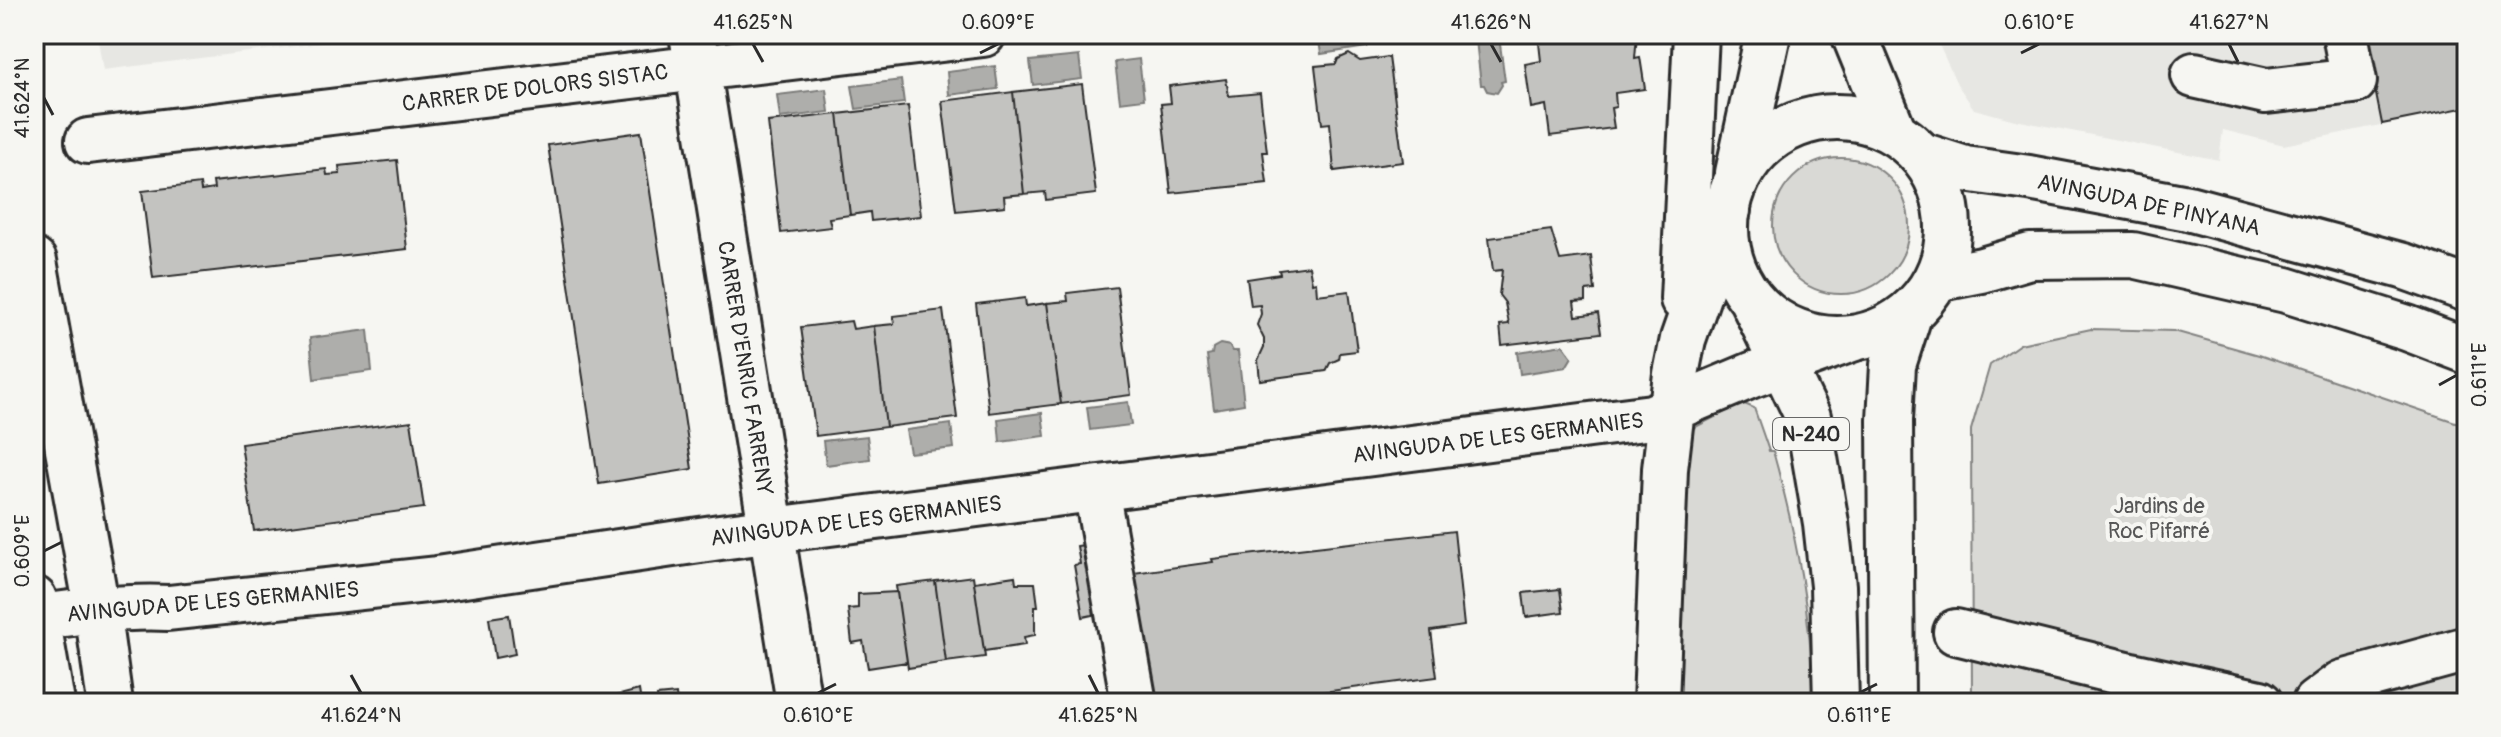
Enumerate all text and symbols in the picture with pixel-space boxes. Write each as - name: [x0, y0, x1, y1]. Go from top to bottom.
- text: 41.625°N: [713, 10, 793, 35]
- text: 0.609°E: [962, 10, 1034, 35]
- text: 41.626°N: [1451, 10, 1531, 35]
- text: 0.610°E: [2004, 10, 2074, 35]
- text: 41.627°N: [2189, 10, 2269, 35]
- text: 41.624°N: [10, 58, 35, 138]
- street label: CARRER DE DOLORS SISTAC: [400, 58, 670, 118]
- street label: AVINGUDA DE PINYANA: [2035, 168, 2263, 242]
- street label: CARRER D'ENRIC FARRENY: [711, 239, 779, 497]
- text: 0.611°E: [2467, 343, 2492, 407]
- street label: AVINGUDA DE LES GERMANIES: [1351, 406, 1645, 470]
- road number: N-240: [1773, 418, 1849, 450]
- street label: AVINGUDA DE LES GERMANIES: [709, 489, 1003, 553]
- park label: Jardins de Roc Pifarré: [2108, 492, 2210, 545]
- text: 0.609°E: [10, 515, 35, 587]
- street label: AVINGUDA DE LES GERMANIES: [66, 575, 360, 629]
- text: 41.624°N: [321, 703, 401, 728]
- text: 0.610°E: [783, 703, 853, 728]
- text: 41.625°N: [1058, 703, 1138, 728]
- text: 0.611°E: [1827, 703, 1891, 728]

